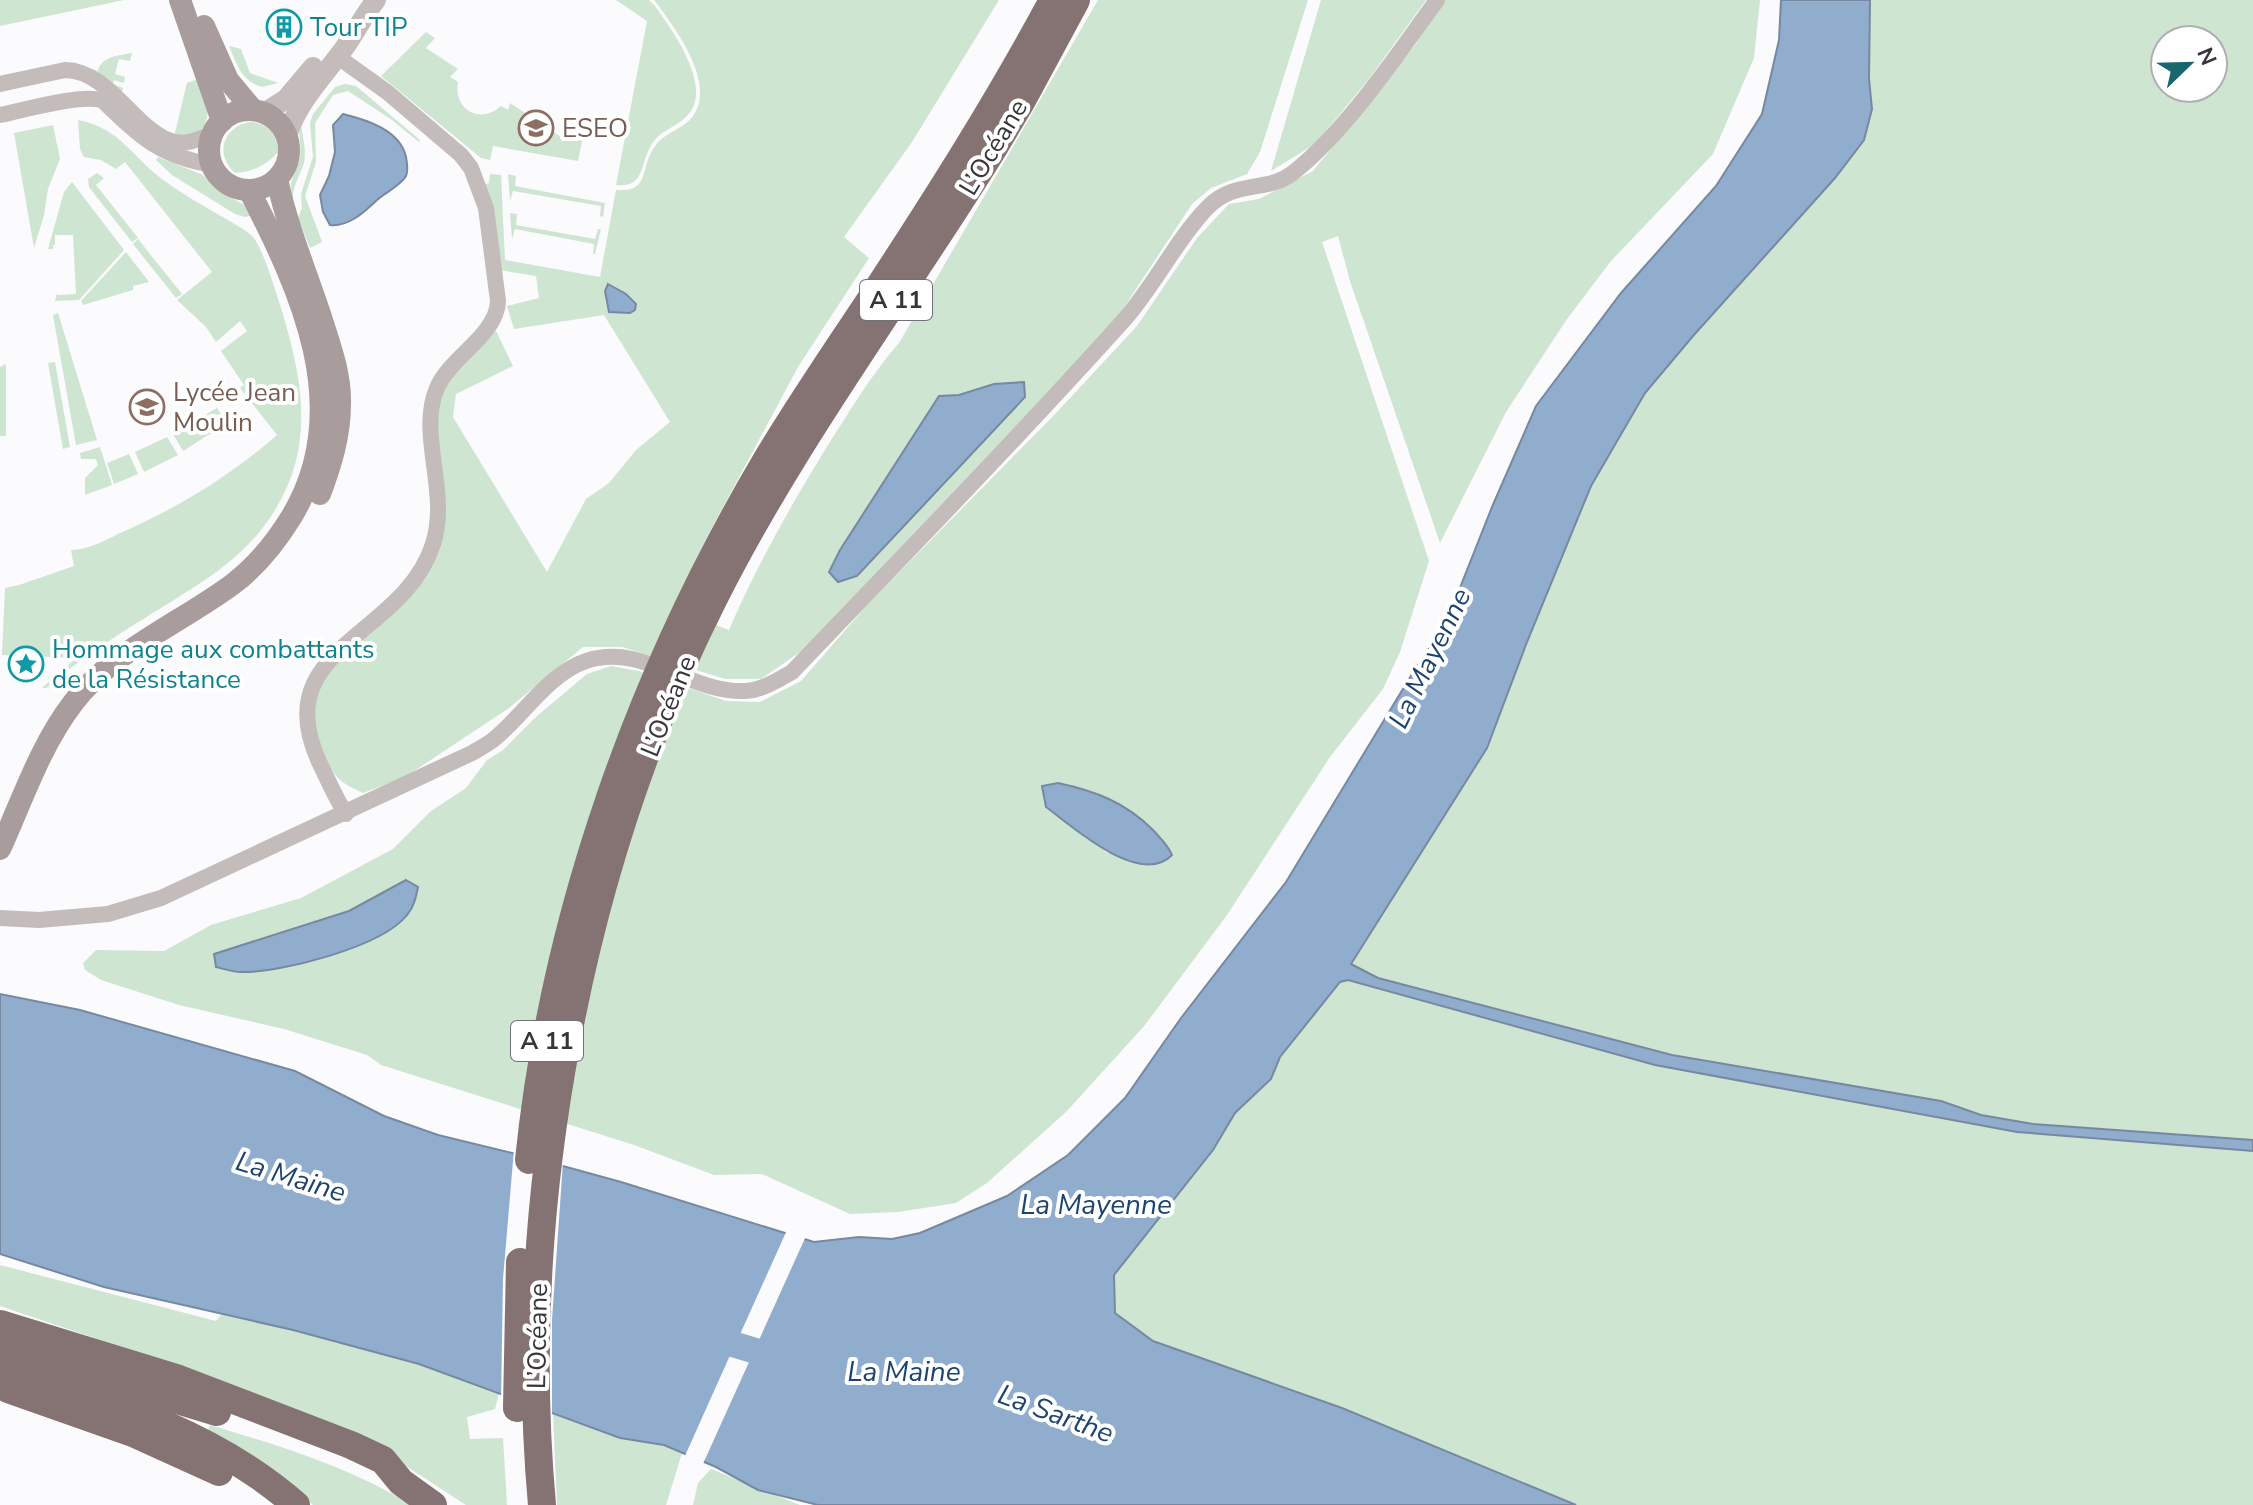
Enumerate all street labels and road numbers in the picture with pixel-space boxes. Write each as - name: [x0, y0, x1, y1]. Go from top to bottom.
- street label: L’Océane: [951, 93, 1036, 202]
- road number: A 11: [860, 280, 932, 320]
- street label: L’Océane: [632, 650, 705, 762]
- road number: A 11: [511, 1021, 583, 1061]
- street label: L’Océane: [519, 1283, 556, 1389]

